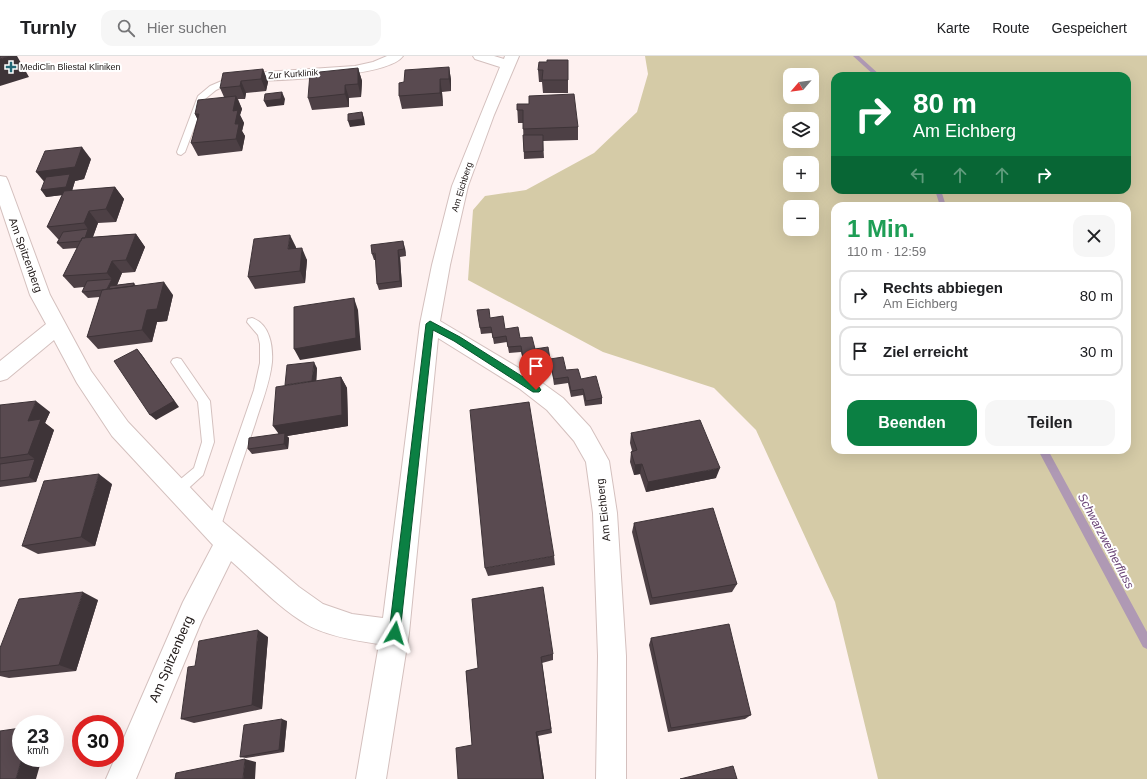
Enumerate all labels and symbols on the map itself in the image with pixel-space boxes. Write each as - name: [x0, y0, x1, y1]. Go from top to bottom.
- marker: MediClin Bliestal Kliniken: [5, 61, 17, 73]
- place label: MediClin Bliestal Kliniken: [20, 62, 121, 72]
- street label: Zur Kurklinik: [268, 67, 319, 81]
- north arrow: [783, 68, 819, 104]
- street label: Am Eichberg: [450, 161, 474, 213]
- street label: Am Spitzenberg: [7, 216, 45, 294]
- pin: [519, 349, 553, 390]
- street label: Am Eichberg: [594, 478, 612, 542]
- water label: Schwarzweiherfluss: [1075, 491, 1137, 591]
- position arrow: [374, 612, 416, 654]
- street label: Am Spitzenberg: [146, 613, 196, 705]
- speed limit sign: 30: [72, 715, 124, 767]

